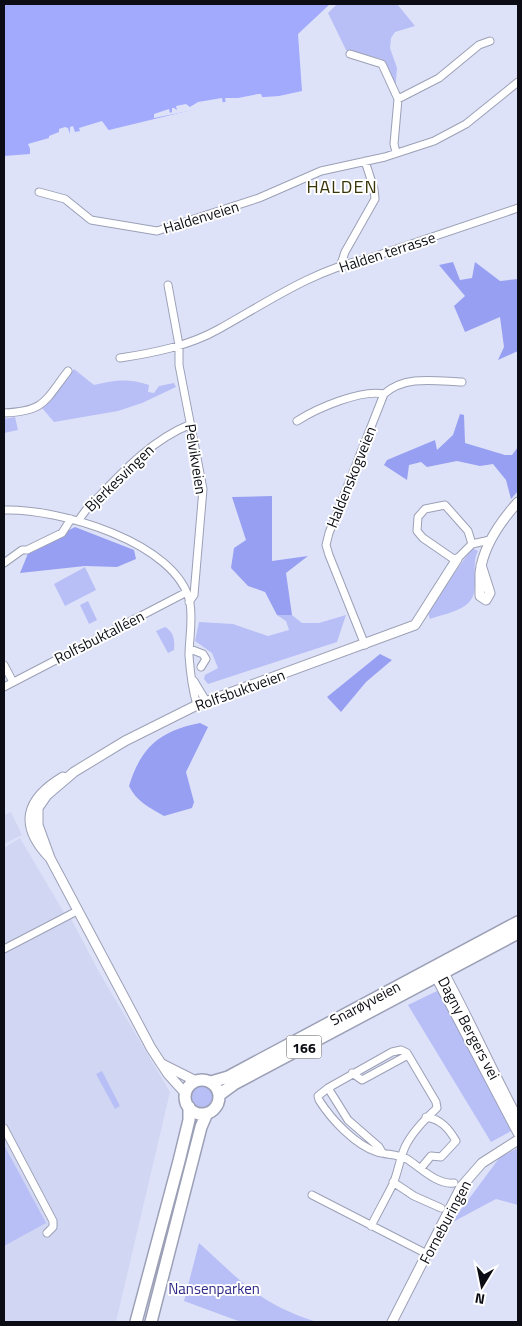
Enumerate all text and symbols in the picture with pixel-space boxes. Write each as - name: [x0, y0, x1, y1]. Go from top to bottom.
- district label: HALDEN: [306, 173, 378, 200]
- street label: Haldenveien: [160, 195, 242, 239]
- street label: Halden terrasse: [336, 226, 438, 278]
- street label: Pelvikveien: [179, 422, 213, 496]
- street label: Haldenskogveien: [320, 423, 382, 531]
- street label: Bjerkesvingen: [79, 439, 159, 517]
- street label: Rolfsbuktalléen: [50, 604, 148, 670]
- street label: Rolfsbuktveien: [192, 663, 288, 717]
- street label: Dagny Bergers vei: [432, 972, 506, 1084]
- street label: Snarøyveien: [325, 975, 405, 1031]
- road number: 166: [286, 1036, 322, 1058]
- street label: Forneburingen: [413, 1176, 477, 1268]
- north arrow: [457, 1261, 507, 1311]
- park label: Nansenparken: [168, 1277, 260, 1300]
- text: N: [473, 1288, 486, 1310]

